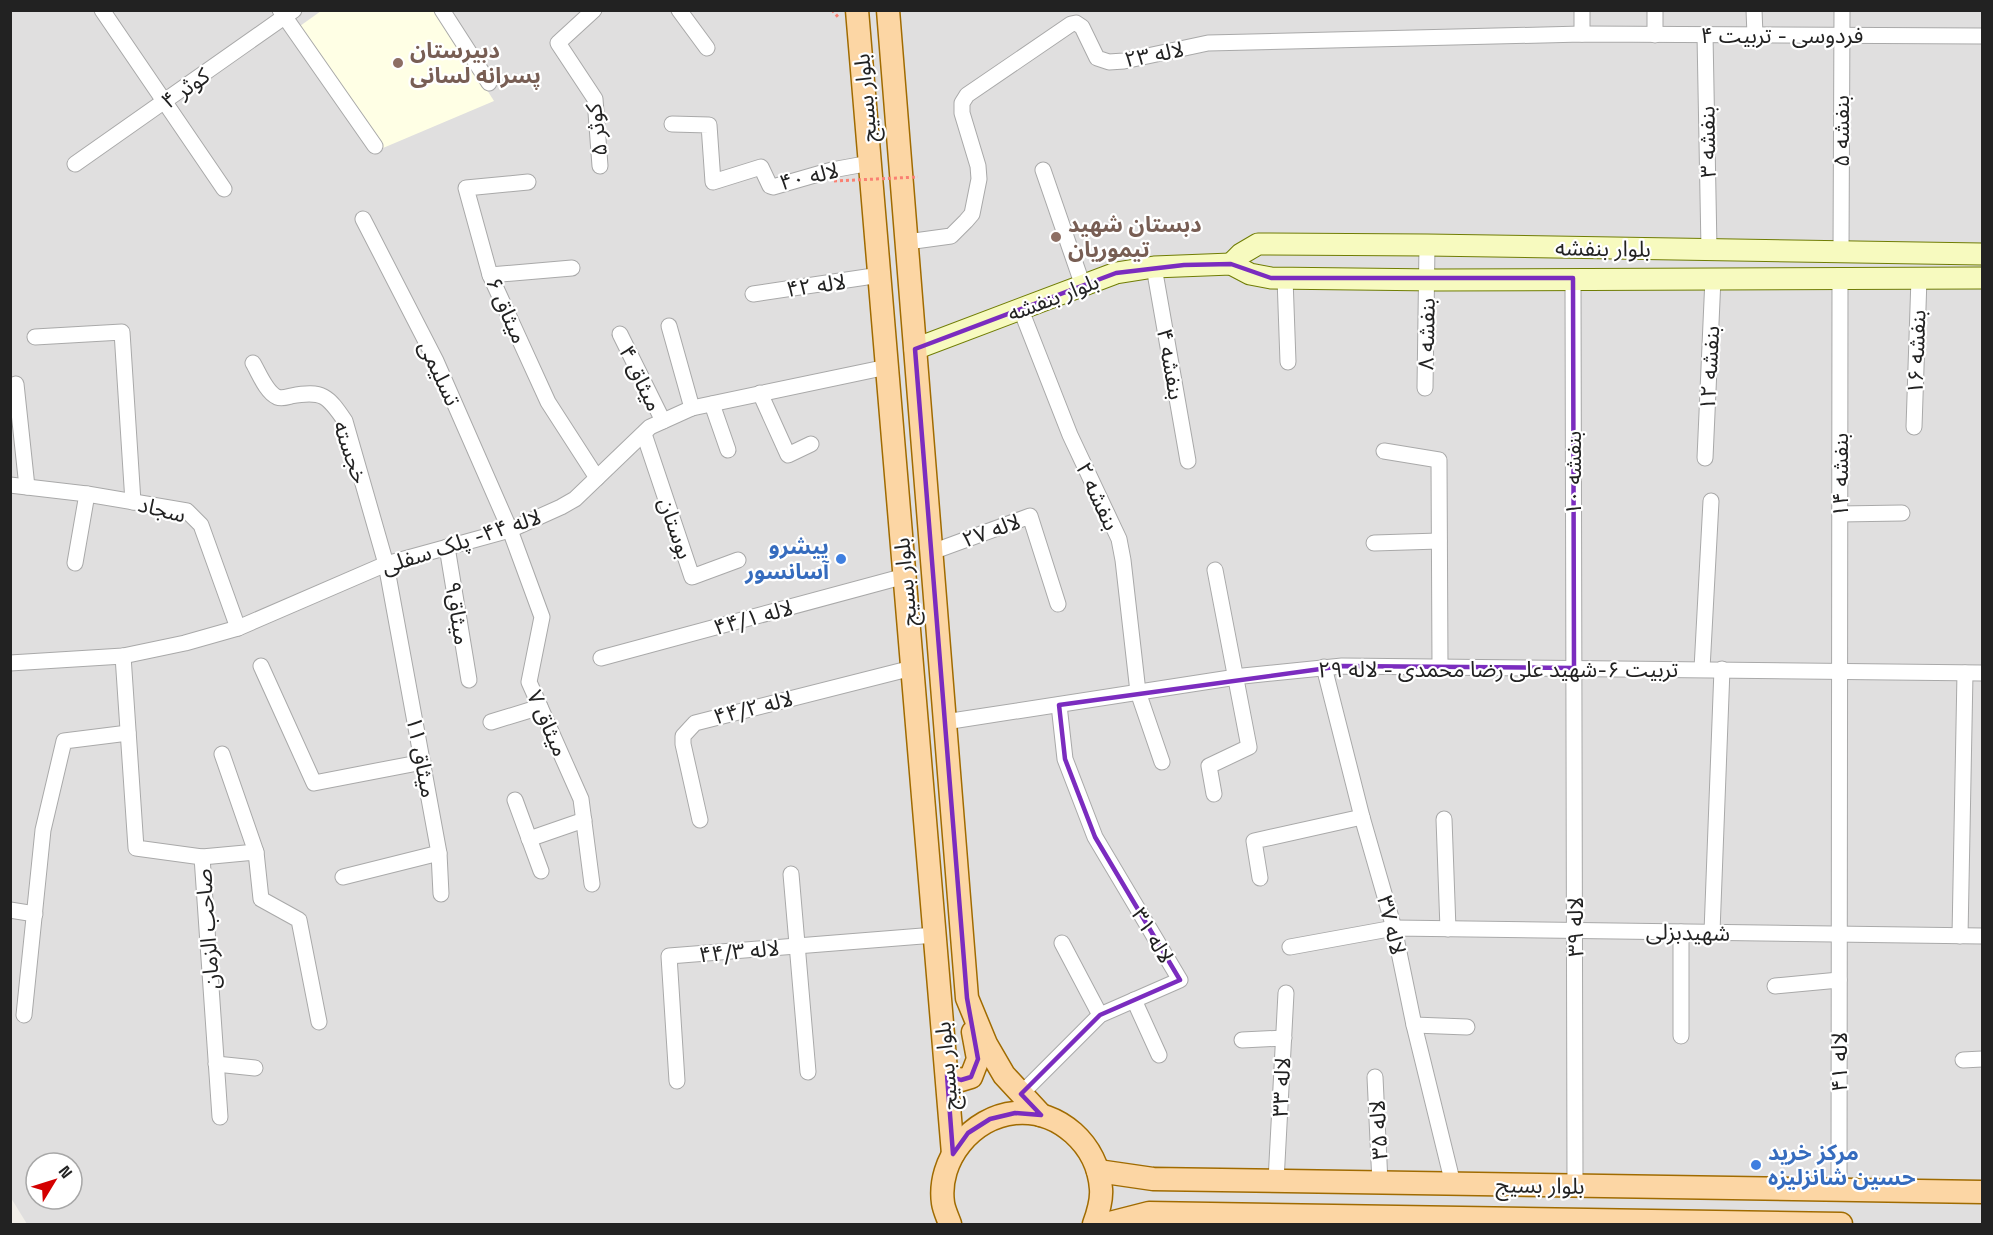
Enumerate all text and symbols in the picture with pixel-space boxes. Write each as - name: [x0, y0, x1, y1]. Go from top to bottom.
- street label: فردوسی - تربیت ۴: [1701, 21, 1863, 49]
- street label: لاله ۲۳: [1122, 35, 1186, 73]
- place label: دبیرستان پسرانه لسانی: [410, 36, 541, 90]
- street label: بلوار بسیج: [847, 52, 886, 144]
- marker: دبیرستان پسرانه لسانی: [391, 56, 405, 70]
- street label: کوثر ۴: [155, 61, 215, 115]
- street label: بنفشه ۵: [1827, 95, 1855, 167]
- street label: کوثر ۵: [579, 101, 613, 158]
- street label: بنفشه ۳: [1692, 106, 1722, 178]
- street label: لاله ۴۰: [777, 156, 841, 196]
- place label: دبستان شهید تیموریان: [1068, 210, 1202, 263]
- marker: دبستان شهید تیموریان: [1049, 230, 1063, 244]
- street label: بلوار بنفشه: [1555, 233, 1651, 263]
- street label: لاله ۴۲: [784, 267, 848, 303]
- street label: بلوار بنفشه: [1003, 267, 1103, 327]
- street label: میثاق ۶: [480, 272, 534, 348]
- street label: بنفشه ۸: [1411, 298, 1441, 370]
- street label: بنفشه ۱۶: [1901, 309, 1931, 395]
- street label: بنفشه ۱۲: [1693, 325, 1725, 411]
- street label: بنفشه ۴: [1151, 326, 1191, 402]
- street label: تسلیمی: [413, 336, 467, 410]
- street label: میثاق ۴: [613, 341, 669, 415]
- street label: خجسته: [327, 417, 375, 487]
- street label: بنفشه ۱۰: [1559, 431, 1587, 515]
- street label: بنفشه ۱۴: [1826, 433, 1854, 517]
- street label: بنفشه ۲: [1070, 457, 1126, 535]
- street label: سجاد: [135, 490, 189, 528]
- street label: بوستان: [652, 494, 700, 562]
- street label: لاله ۴۴- پلک سفلی: [378, 502, 545, 581]
- street label: لاله ۲۷: [958, 507, 1024, 553]
- place label: پیشرو آسانسور: [744, 532, 830, 585]
- street label: بلوار بسیج: [887, 536, 926, 628]
- marker: پیشرو آسانسور: [834, 552, 848, 566]
- street label: میثاق۹: [439, 579, 477, 647]
- street label: لاله ۴۴/۱: [710, 593, 796, 641]
- street label: تربیت ۶-شهید علی رضا محمدی - لاله ۲۹: [1318, 655, 1678, 683]
- street label: لاله ۴۴/۲: [710, 684, 796, 730]
- street label: میثاق ۷: [521, 685, 575, 761]
- street label: میثاق ۱۱: [400, 714, 444, 800]
- street label: صاحب الزمان: [189, 868, 225, 990]
- street label: لاله ۳۷: [1371, 892, 1413, 958]
- street label: لاله ۳۹: [1561, 897, 1589, 957]
- street label: لاله ۳۱: [1126, 902, 1180, 968]
- street label: شهیدبزلی: [1646, 917, 1730, 947]
- street label: لاله ۴۴/۳: [698, 934, 780, 968]
- street label: بلوار بسیج: [928, 1020, 967, 1112]
- street label: لاله ۴۱: [1825, 1032, 1853, 1092]
- street label: لاله ۳۳: [1265, 1056, 1297, 1118]
- street label: لاله ۳۵: [1362, 1099, 1394, 1161]
- place label: مرکز خرید حسین شانزلیزه: [1768, 1138, 1916, 1191]
- north arrow: [24, 1151, 84, 1211]
- marker: مرکز خرید حسین شانزلیزه: [1749, 1158, 1763, 1172]
- text: N: [54, 1161, 77, 1183]
- street label: بلوار بسیج: [1495, 1170, 1585, 1203]

